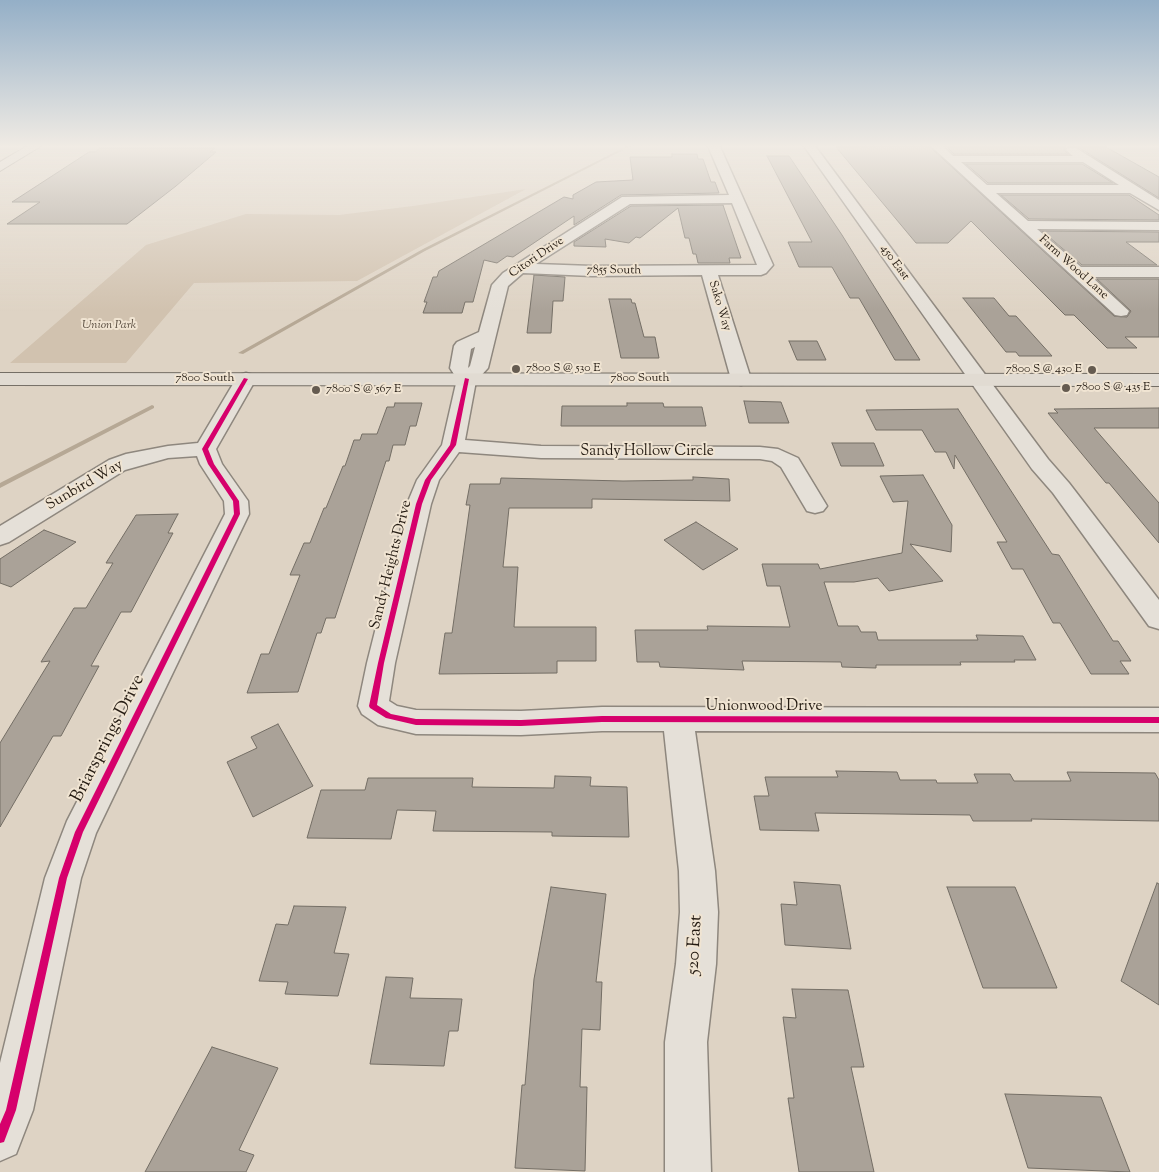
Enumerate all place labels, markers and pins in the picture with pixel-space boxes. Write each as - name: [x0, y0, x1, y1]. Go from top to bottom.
- place label: 7800 S @ 530 E: [526, 362, 600, 376]
- marker: 7800 S @ 530 E: [510, 363, 522, 375]
- place label: 7800 S @ 430 E: [1006, 363, 1082, 377]
- marker: 7800 S @ 430 E: [1086, 364, 1098, 376]
- place label: 7800 S @ 435 E: [1076, 381, 1150, 395]
- marker: 7800 S @ 435 E: [1060, 382, 1072, 394]
- place label: 7800 S @ 567 E: [326, 383, 401, 397]
- marker: 7800 S @ 567 E: [310, 384, 322, 396]

